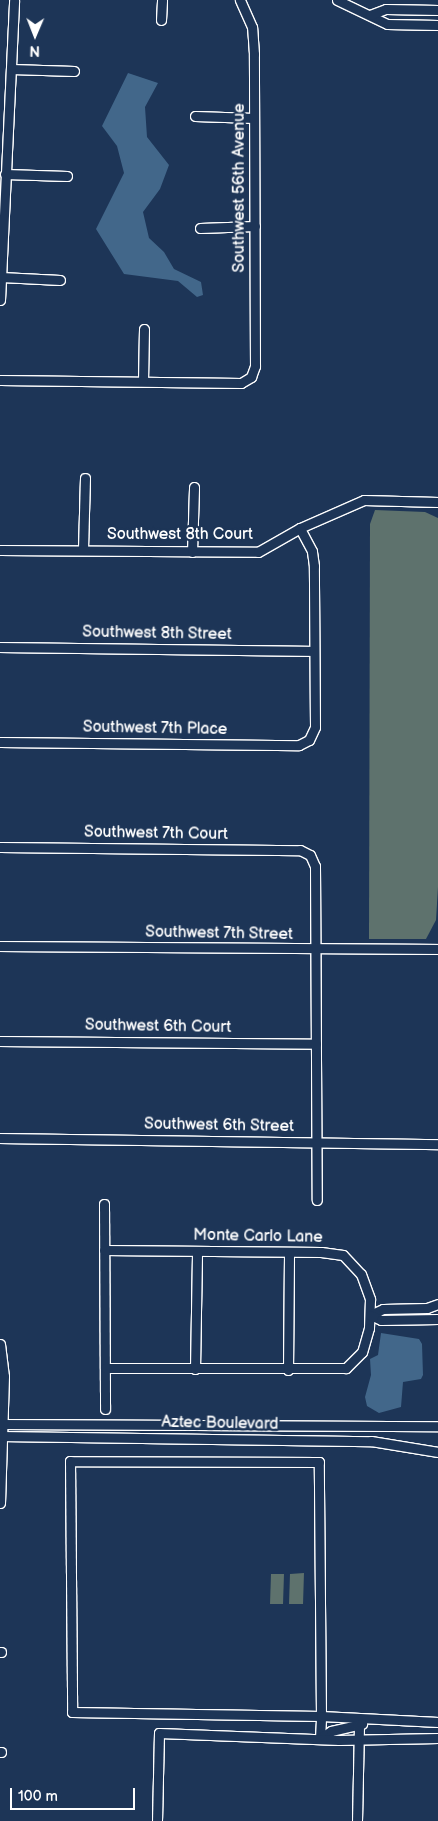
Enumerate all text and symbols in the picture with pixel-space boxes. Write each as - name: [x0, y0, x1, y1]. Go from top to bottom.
- north arrow: [10, 10, 60, 60]
- text: N: [29, 42, 40, 59]
- street label: Southwest 56th Avenue: [230, 103, 250, 273]
- street label: Southwest 8th Court: [107, 525, 253, 545]
- street label: Southwest 8th Street: [82, 623, 232, 645]
- street label: Southwest 7th Place: [82, 718, 228, 740]
- street label: Southwest 7th Court: [84, 823, 228, 845]
- street label: Southwest 7th Street: [145, 923, 293, 945]
- street label: Southwest 6th Court: [85, 1016, 231, 1038]
- street label: Southwest 6th Street: [144, 1115, 294, 1137]
- street label: Monte Carlo Lane: [193, 1226, 323, 1248]
- street label: Aztec Boulevard: [161, 1413, 279, 1435]
- scale bar: [12, 1778, 138, 1810]
- text: 100 m: [18, 1787, 58, 1806]

